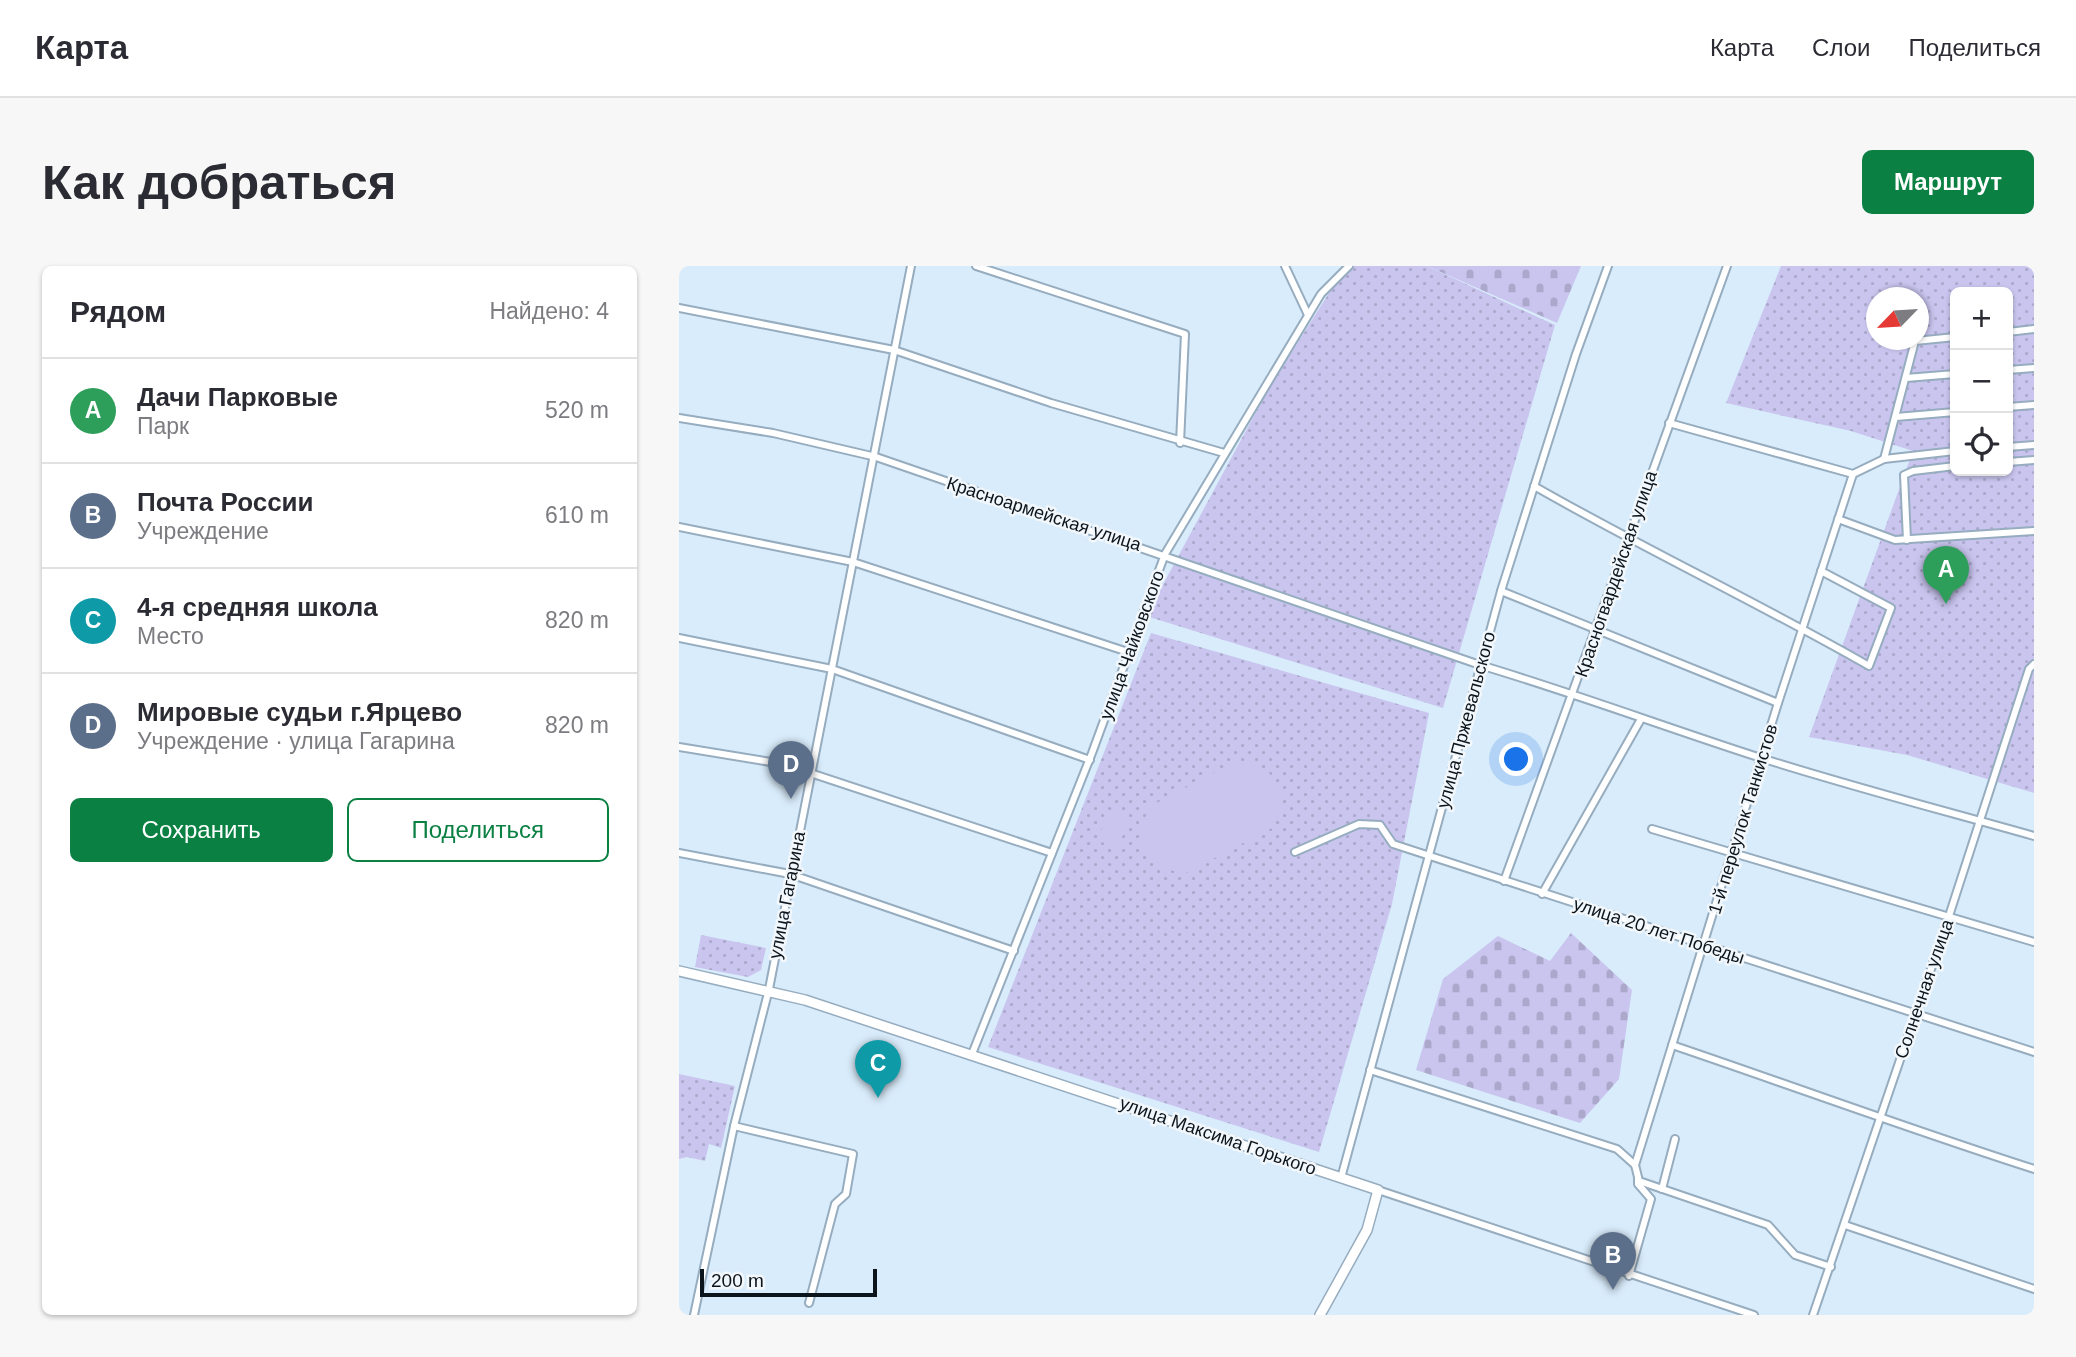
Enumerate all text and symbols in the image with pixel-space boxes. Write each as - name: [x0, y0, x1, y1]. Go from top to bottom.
- text: Карта: [35, 29, 128, 66]
- text: Карта: [1710, 34, 1774, 61]
- text: Слои: [1812, 34, 1870, 61]
- text: Поделиться: [1908, 34, 2041, 61]
- button: Маршрут: [1862, 150, 2034, 214]
- text: Как добраться: [42, 155, 396, 209]
- north arrow: [1866, 287, 1929, 350]
- map controls: [1950, 287, 2013, 476]
- button: +: [1950, 287, 2013, 350]
- text: Рядом: [70, 295, 166, 328]
- text: Найдено: 4: [489, 298, 609, 324]
- button: −: [1950, 350, 2013, 413]
- text: Дачи Парковые: [137, 382, 338, 412]
- text: A: [85, 397, 101, 423]
- text: 520 m: [545, 397, 609, 423]
- text: Парк: [137, 413, 189, 439]
- button: locate: [1950, 413, 2013, 476]
- street label: Красногвардейская улица: [1571, 467, 1661, 680]
- street label: Красноармейская улица: [944, 473, 1145, 555]
- text: Почта России: [137, 487, 314, 517]
- text: B: [85, 502, 101, 528]
- text: 610 m: [545, 502, 609, 528]
- text: Учреждение: [137, 518, 269, 544]
- pin: A: [1923, 546, 1969, 604]
- street label: улица Чайковского: [1096, 568, 1168, 722]
- text: 4-я средняя школа: [137, 592, 378, 622]
- text: C: [85, 607, 101, 633]
- text: 820 m: [545, 607, 609, 633]
- text: Место: [137, 623, 204, 649]
- street label: улица Пржевальского: [1433, 630, 1499, 810]
- text: Мировые судьи г.Ярцево: [137, 697, 462, 727]
- text: D: [85, 712, 101, 738]
- text: 820 m: [545, 712, 609, 738]
- street label: 1-й переулок Танкистов: [1705, 722, 1781, 916]
- text: Учреждение · улица Гагарина: [137, 728, 455, 754]
- pin: D: [768, 741, 814, 799]
- your location: [1499, 742, 1533, 776]
- button: Сохранить: [70, 798, 333, 862]
- button: Поделиться: [347, 798, 609, 862]
- street label: улица Гагарина: [765, 829, 809, 960]
- street label: улица 20 лет Победы: [1571, 894, 1747, 968]
- street label: Солнечная улица: [1891, 916, 1958, 1061]
- pin: C: [855, 1040, 901, 1098]
- street label: улица Максима Горького: [1117, 1093, 1319, 1179]
- pin: B: [1590, 1232, 1636, 1290]
- scale bar: [700, 1266, 877, 1298]
- text: 200 m: [711, 1270, 764, 1291]

